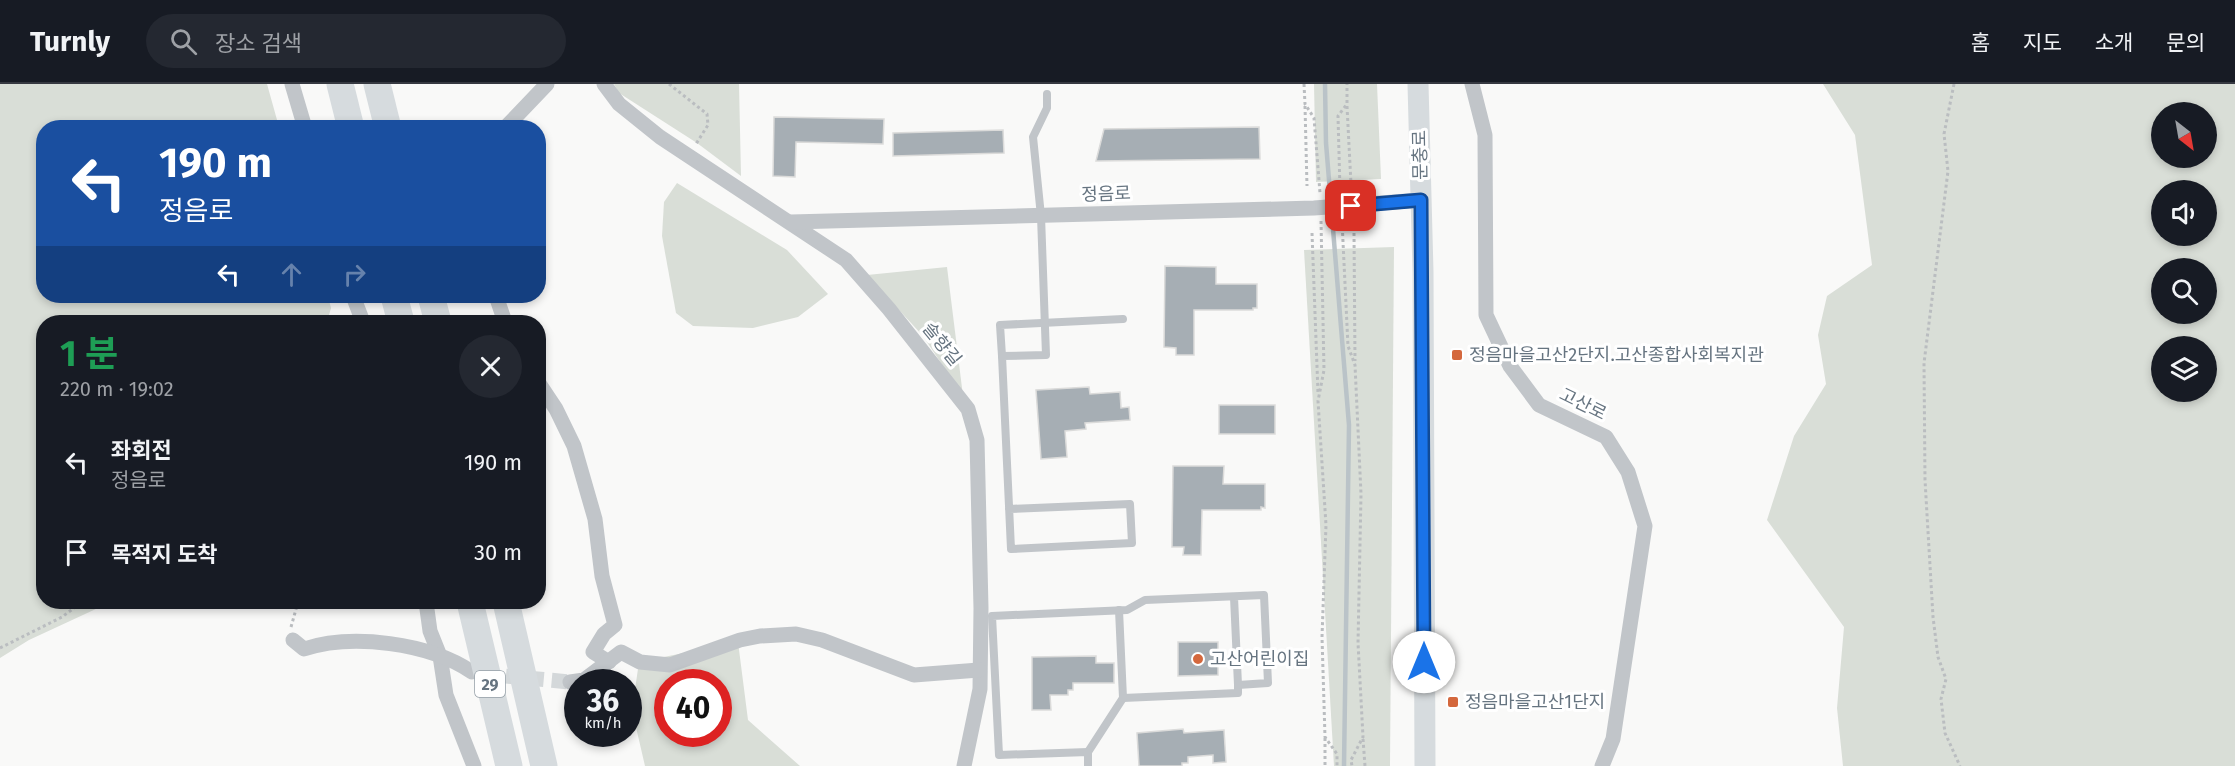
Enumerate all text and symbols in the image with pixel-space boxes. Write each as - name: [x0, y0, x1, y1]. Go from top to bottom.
- search box: [146, 14, 566, 68]
- text: Turnly: [30, 25, 110, 58]
- icon: search: [167, 25, 200, 58]
- text: 장소 검색: [215, 30, 302, 57]
- text: 홈: [1971, 30, 1990, 56]
- text: 지도: [2023, 30, 2062, 56]
- text: 소개: [2095, 30, 2133, 56]
- text: 문의: [2166, 30, 2205, 56]
- north arrow: [2151, 102, 2217, 168]
- map controls: [2151, 102, 2217, 402]
- street label: 문충로: [1409, 130, 1431, 180]
- text: 190 m: [159, 138, 272, 188]
- icon: left: [60, 144, 138, 222]
- pin: [1325, 180, 1376, 231]
- button: sound: [2151, 180, 2217, 246]
- street label: 정음로: [1081, 182, 1131, 206]
- icon: arrive: [1334, 189, 1367, 222]
- text: 정음로: [159, 195, 234, 227]
- icon: left: [212, 258, 245, 291]
- icon: ahead: [275, 258, 308, 291]
- icon: right: [338, 258, 371, 291]
- button: search: [2151, 258, 2217, 324]
- street label: 솔향길: [918, 318, 966, 370]
- text: 1 분: [60, 332, 118, 376]
- button: close: [459, 335, 522, 398]
- button: layers: [2151, 336, 2217, 402]
- place label: 정음마을고산2단지.고산종합사회복지관: [1469, 344, 1764, 366]
- marker: 정음마을고산2단지.고산종합사회복지관: [1450, 348, 1464, 362]
- text: 220 m · 19:02: [60, 377, 174, 401]
- street label: 고산로: [1556, 383, 1610, 425]
- text: 좌회전: [111, 437, 172, 464]
- icon: left: [60, 446, 93, 479]
- text: 190 m: [464, 449, 522, 476]
- text: 정음로: [111, 468, 166, 492]
- icon: arrive: [60, 536, 93, 569]
- text: 30 m: [474, 539, 522, 566]
- text: 목적지 도착: [111, 541, 217, 568]
- position arrow: [1392, 630, 1456, 694]
- place label: 고산어린이집: [1210, 648, 1309, 670]
- marker: 고산어린이집: [1191, 652, 1205, 666]
- speed limit sign: 40: [654, 669, 732, 747]
- road number: 29: [475, 671, 505, 697]
- text: 36: [587, 683, 619, 719]
- place label: 정음마을고산1단지: [1465, 691, 1605, 713]
- marker: 정음마을고산1단지: [1446, 695, 1460, 709]
- text: km/h: [584, 714, 622, 732]

